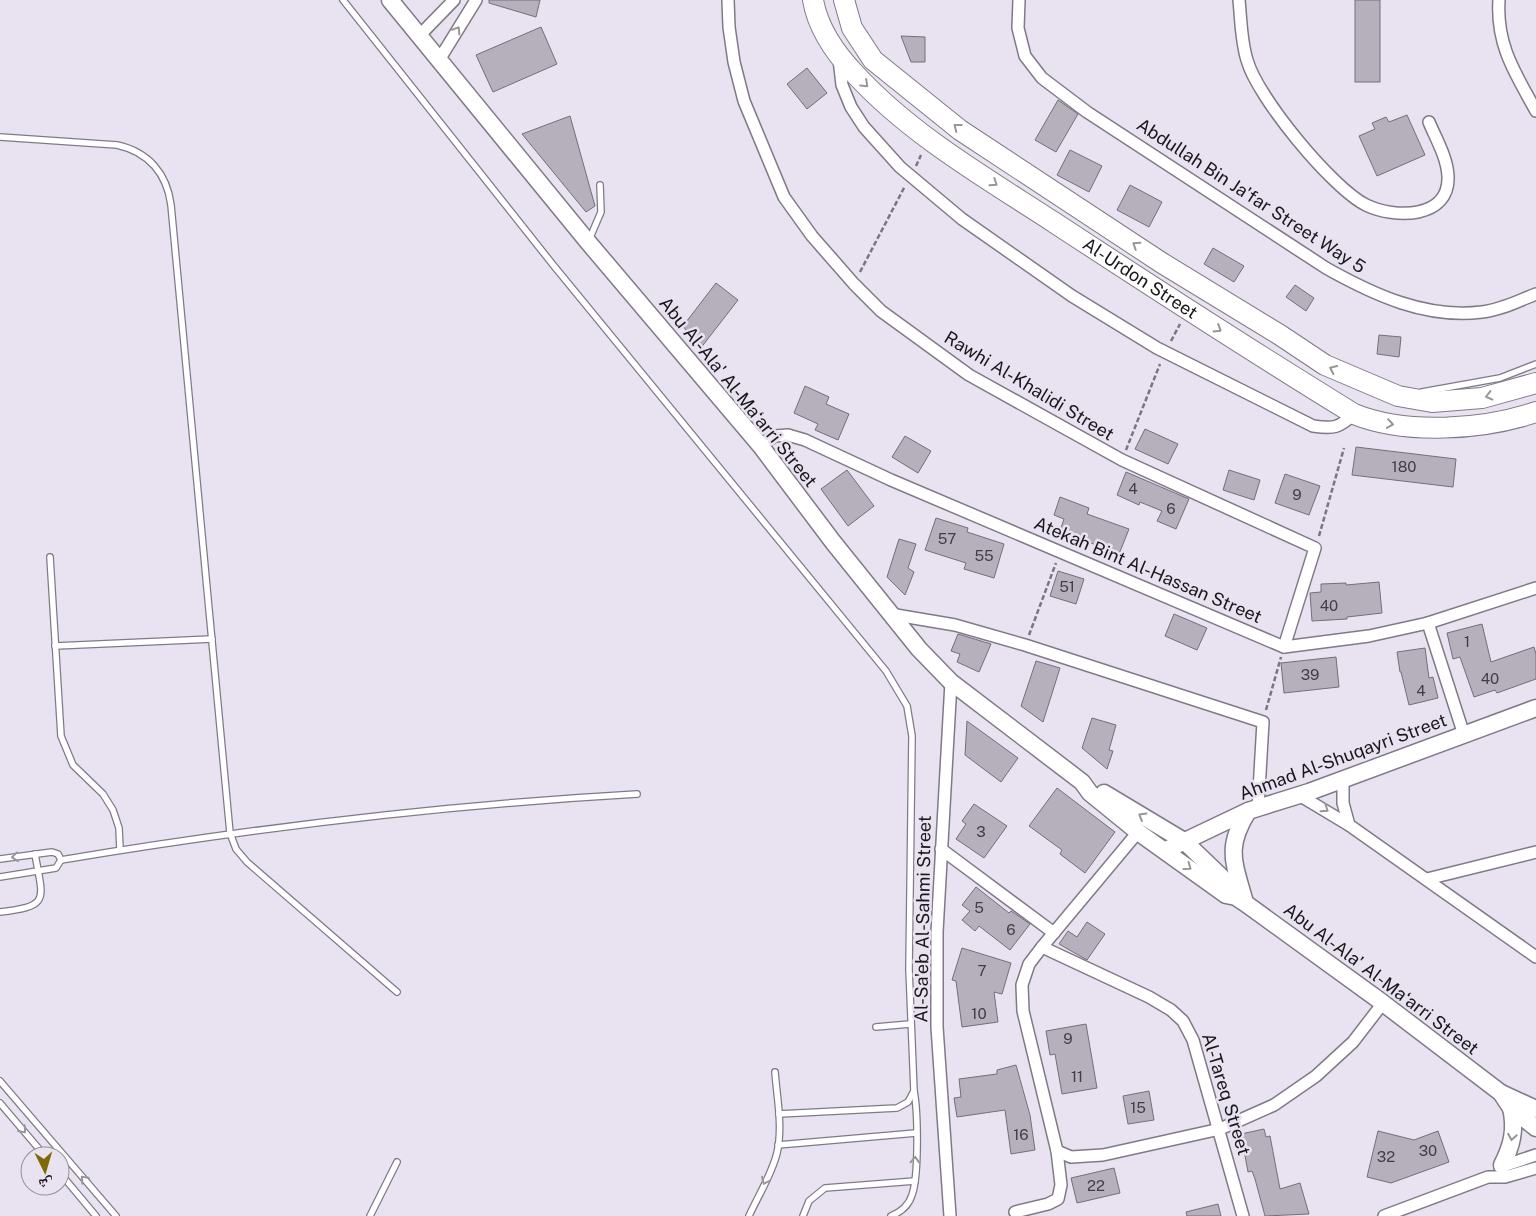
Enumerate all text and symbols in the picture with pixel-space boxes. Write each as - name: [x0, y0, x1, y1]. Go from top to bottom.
- one-way arrow: [451, 26, 461, 35]
- one-way arrow: [860, 78, 869, 87]
- street label: Abdullah Bin Ja'far Street Way 5: [1133, 114, 1370, 278]
- one-way arrow: [954, 125, 963, 133]
- one-way arrow: [988, 177, 998, 186]
- street label: Al-Urdon Street: [1079, 233, 1202, 323]
- one-way arrow: [1133, 242, 1142, 251]
- street label: Abu Al-Ala' Al-Maʻarri Street: [655, 292, 822, 491]
- one-way arrow: [1212, 323, 1222, 332]
- street label: Rawhi Al-Khalidi Street: [941, 327, 1118, 445]
- one-way arrow: [1329, 364, 1338, 375]
- one-way arrow: [1485, 390, 1493, 401]
- one-way arrow: [1385, 419, 1394, 429]
- house number: 180: [1392, 458, 1416, 475]
- house number: 4: [1128, 480, 1138, 497]
- house number: 9: [1292, 486, 1302, 503]
- house number: 6: [1166, 500, 1176, 517]
- street label: Atekah Bint Al-Hassan Street: [1031, 512, 1265, 627]
- house number: 57: [938, 530, 956, 547]
- house number: 55: [974, 547, 994, 564]
- house number: 51: [1059, 578, 1075, 595]
- house number: 40: [1320, 597, 1338, 614]
- house number: 1: [1464, 633, 1470, 650]
- house number: 39: [1301, 666, 1319, 683]
- house number: 40: [1481, 670, 1499, 687]
- house number: 4: [1416, 682, 1426, 699]
- street label: Ahmad Al-Shuqayri Street: [1236, 709, 1450, 804]
- one-way arrow: [1319, 803, 1328, 812]
- one-way arrow: [1139, 813, 1148, 823]
- street label: Al-Sa'eb Al-Sahmi Street: [910, 815, 935, 1023]
- house number: 3: [976, 823, 986, 840]
- one-way arrow: [11, 851, 19, 862]
- one-way arrow: [1182, 861, 1191, 869]
- street label: Abu Al-Ala' Al-Maʻarri Street: [1280, 898, 1483, 1059]
- house number: 5: [974, 899, 984, 916]
- house number: 6: [1006, 921, 1016, 938]
- house number: 7: [977, 962, 987, 979]
- house number: 10: [971, 1005, 987, 1022]
- house number: 9: [1063, 1030, 1073, 1047]
- street label: Al-Tareq Street: [1198, 1030, 1255, 1157]
- house number: 11: [1071, 1068, 1083, 1085]
- house number: 15: [1130, 1099, 1146, 1116]
- one-way arrow: [17, 1124, 26, 1133]
- house number: 16: [1013, 1126, 1029, 1143]
- one-way arrow: [1508, 1133, 1518, 1142]
- house number: 30: [1419, 1142, 1437, 1159]
- north arrow: [20, 1146, 70, 1196]
- house number: 32: [1377, 1148, 1395, 1165]
- one-way arrow: [910, 1155, 921, 1163]
- text: ش: [38, 1174, 54, 1193]
- one-way arrow: [81, 1176, 90, 1185]
- one-way arrow: [761, 1176, 772, 1185]
- house number: 22: [1087, 1177, 1105, 1194]

